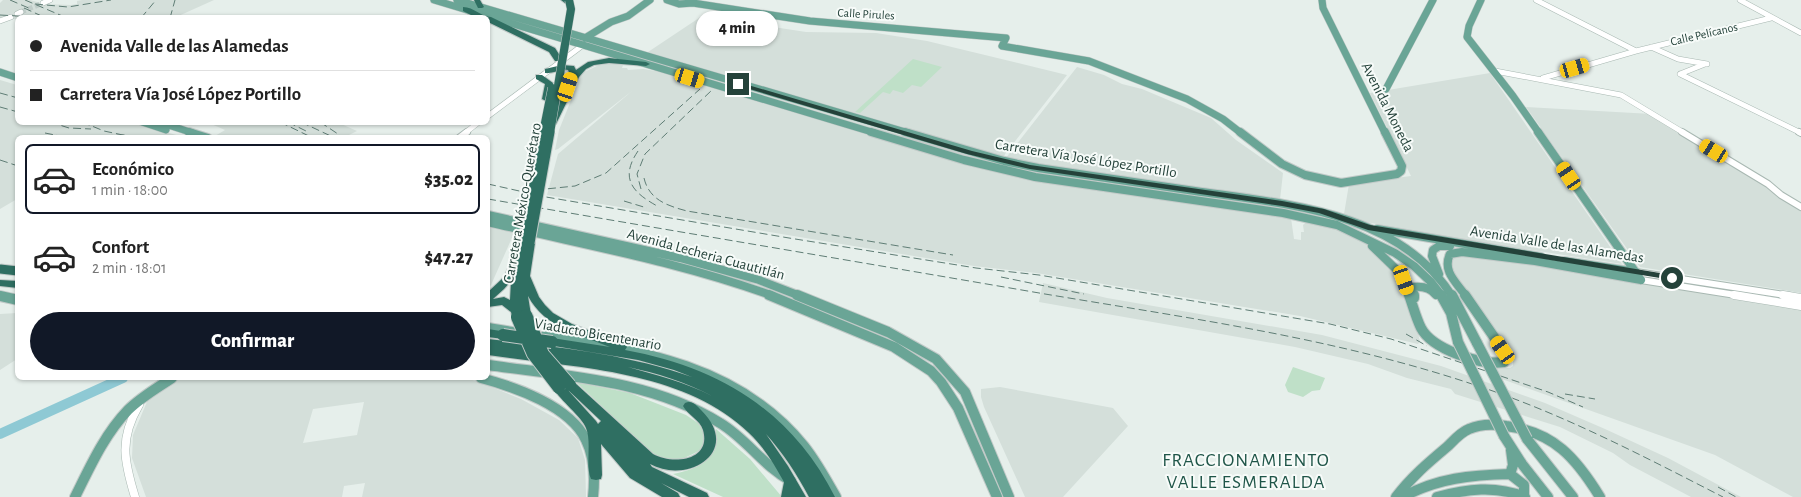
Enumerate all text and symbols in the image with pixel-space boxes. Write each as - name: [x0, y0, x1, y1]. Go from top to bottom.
- street label: Calle Pirules: [837, 7, 895, 21]
- callout: 4 min: [697, 12, 779, 46]
- text: 4 min: [719, 20, 755, 36]
- street label: Calle Pelícanos: [1669, 20, 1739, 48]
- text: Avenida Valle de las Alamedas: [60, 37, 289, 56]
- car: [1558, 57, 1591, 79]
- street label: Avenida Moneda: [1359, 60, 1417, 154]
- car: [673, 66, 706, 90]
- car: [556, 70, 579, 104]
- route end: [727, 73, 749, 95]
- text: Carretera Vía José López Portillo: [60, 85, 301, 104]
- street label: Carretera México-Querétaro: [501, 122, 544, 285]
- street label: Carretera Vía José López Portillo: [994, 137, 1178, 180]
- car: [1697, 137, 1730, 165]
- icon: car: [32, 157, 77, 202]
- car: [1554, 159, 1583, 193]
- text: Económico: [92, 160, 174, 179]
- text: $35.02: [424, 170, 473, 189]
- text: 1 min · 18:00: [92, 182, 168, 198]
- street label: Avenida Valle de las Alamedas: [1469, 223, 1645, 266]
- street label: Avenida Lecheria Cuautitlán: [625, 226, 786, 283]
- icon: car: [32, 235, 77, 280]
- text: Confort: [92, 238, 149, 257]
- text: $47.27: [424, 248, 473, 267]
- text: 2 min · 18:01: [92, 260, 167, 276]
- car: [1392, 263, 1415, 297]
- route start: [1661, 267, 1683, 289]
- button: Confirmar: [30, 312, 475, 370]
- street label: Viaducto Bicentenario: [533, 316, 663, 353]
- car: [1488, 333, 1517, 367]
- district label: FRACCIONAMIENTO VALLE ESMERALDA: [1162, 451, 1330, 492]

